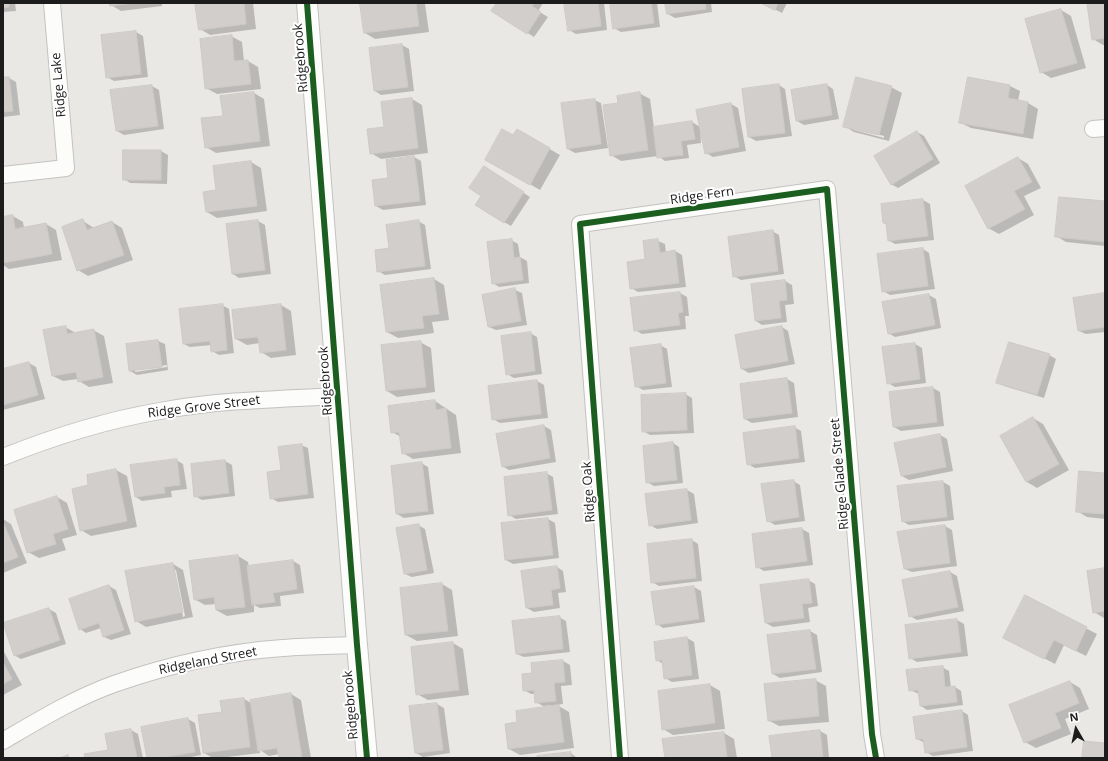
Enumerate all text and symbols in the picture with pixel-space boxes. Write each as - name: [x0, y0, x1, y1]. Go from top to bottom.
- street label: Ridgebrook: [290, 23, 312, 93]
- street label: Ridge Lake: [48, 52, 70, 118]
- street label: Ridge Fern: [669, 184, 735, 208]
- street label: Ridgebrook: [316, 346, 336, 416]
- street label: Ridge Grove Street: [147, 392, 261, 422]
- street label: Ridge Glade Street: [827, 418, 853, 530]
- street label: Ridge Oak: [579, 461, 599, 523]
- street label: Ridgeland Street: [158, 644, 258, 678]
- street label: Ridgebrook: [340, 670, 362, 740]
- north arrow: [1056, 709, 1096, 749]
- text: N: [1068, 709, 1080, 725]

